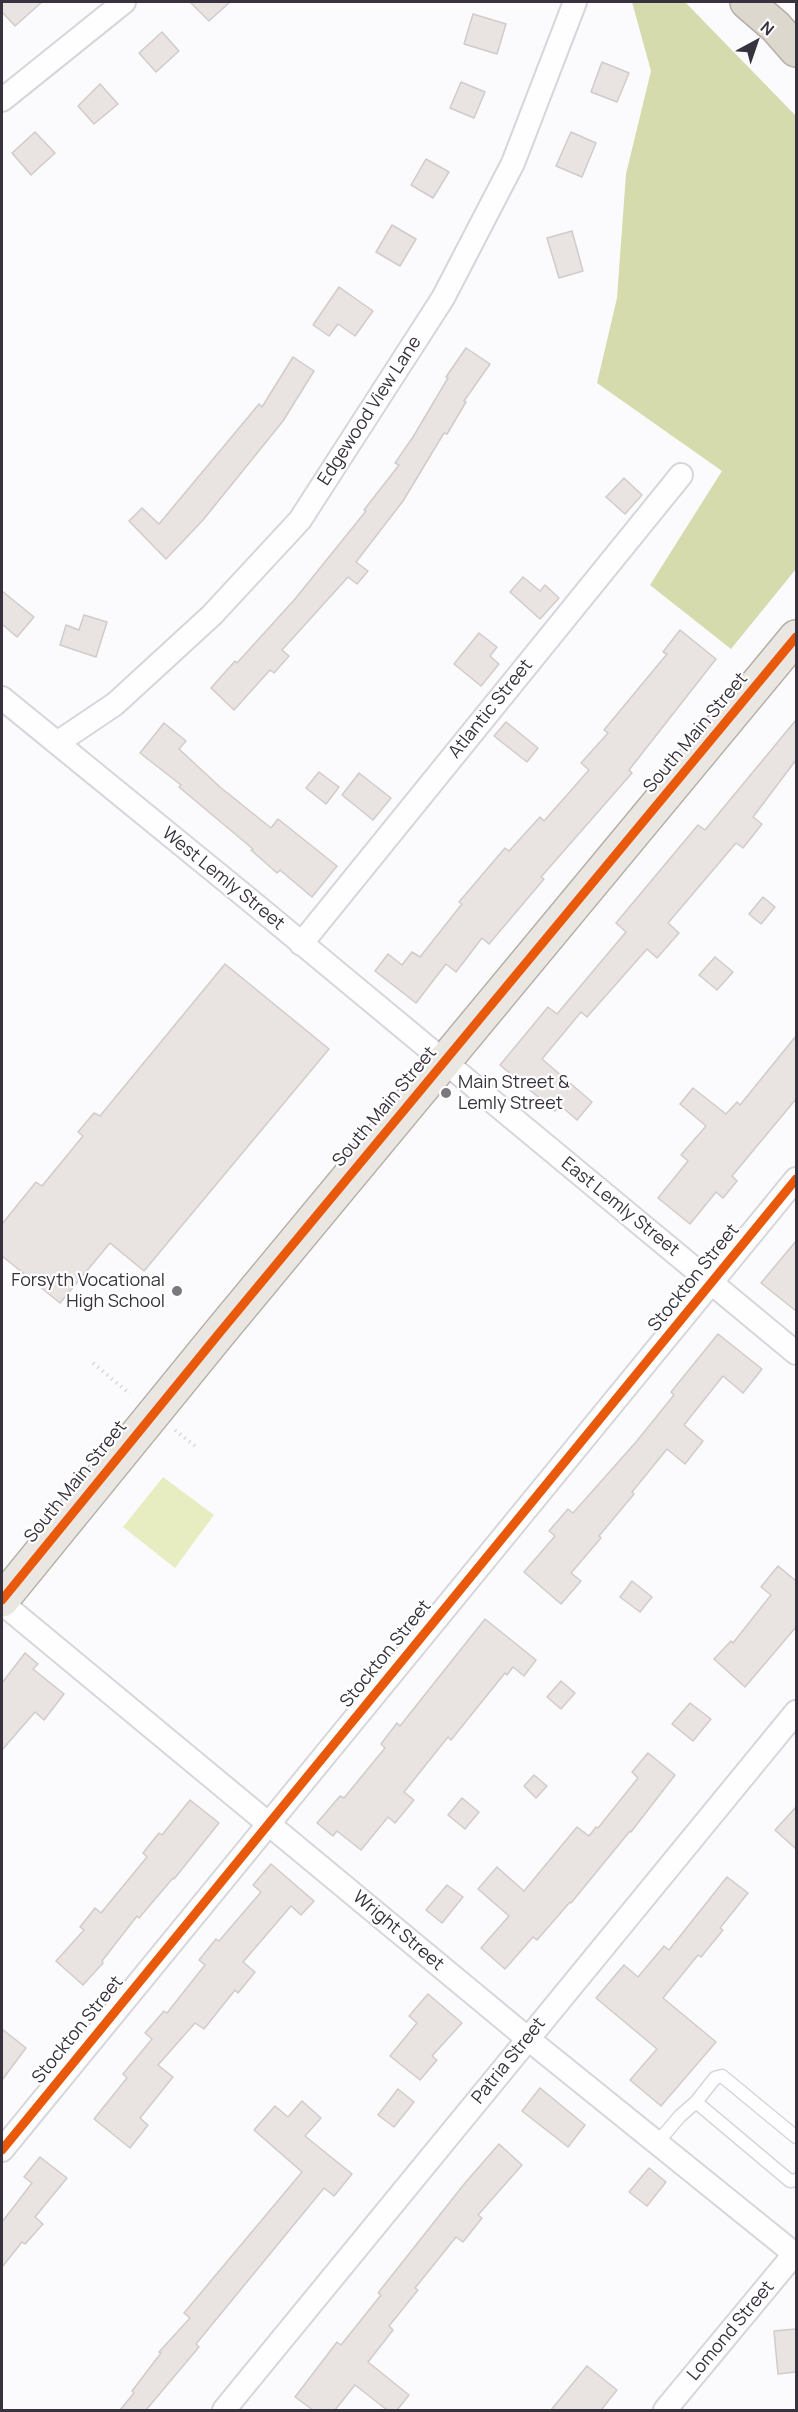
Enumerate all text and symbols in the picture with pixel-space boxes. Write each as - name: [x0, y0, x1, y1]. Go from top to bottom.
- north arrow: [726, 12, 786, 72]
- text: N: [756, 16, 779, 40]
- street label: Edgewood View Lane: [314, 332, 426, 490]
- street label: Atlantic Street: [445, 655, 537, 763]
- street label: South Main Street: [639, 668, 753, 798]
- street label: West Lemly Street: [157, 823, 289, 935]
- street label: South Main Street: [328, 1042, 442, 1172]
- place label: Main Street & Lemly Street: [458, 1072, 570, 1114]
- marker: Main Street & Lemly Street: [439, 1086, 453, 1100]
- street label: East Lemly Street: [557, 1153, 683, 1261]
- street label: Stockton Street: [644, 1220, 744, 1336]
- place label: Forsyth Vocational High School: [11, 1270, 165, 1312]
- marker: Forsyth Vocational High School: [170, 1284, 184, 1298]
- street label: South Main Street: [20, 1417, 132, 1547]
- street label: Stockton Street: [336, 1596, 436, 1712]
- street label: Wright Street: [348, 1887, 448, 1975]
- street label: Stockton Street: [28, 1972, 128, 2088]
- street label: Patria Street: [468, 2013, 550, 2109]
- street label: Lomond Street: [683, 2277, 779, 2385]

